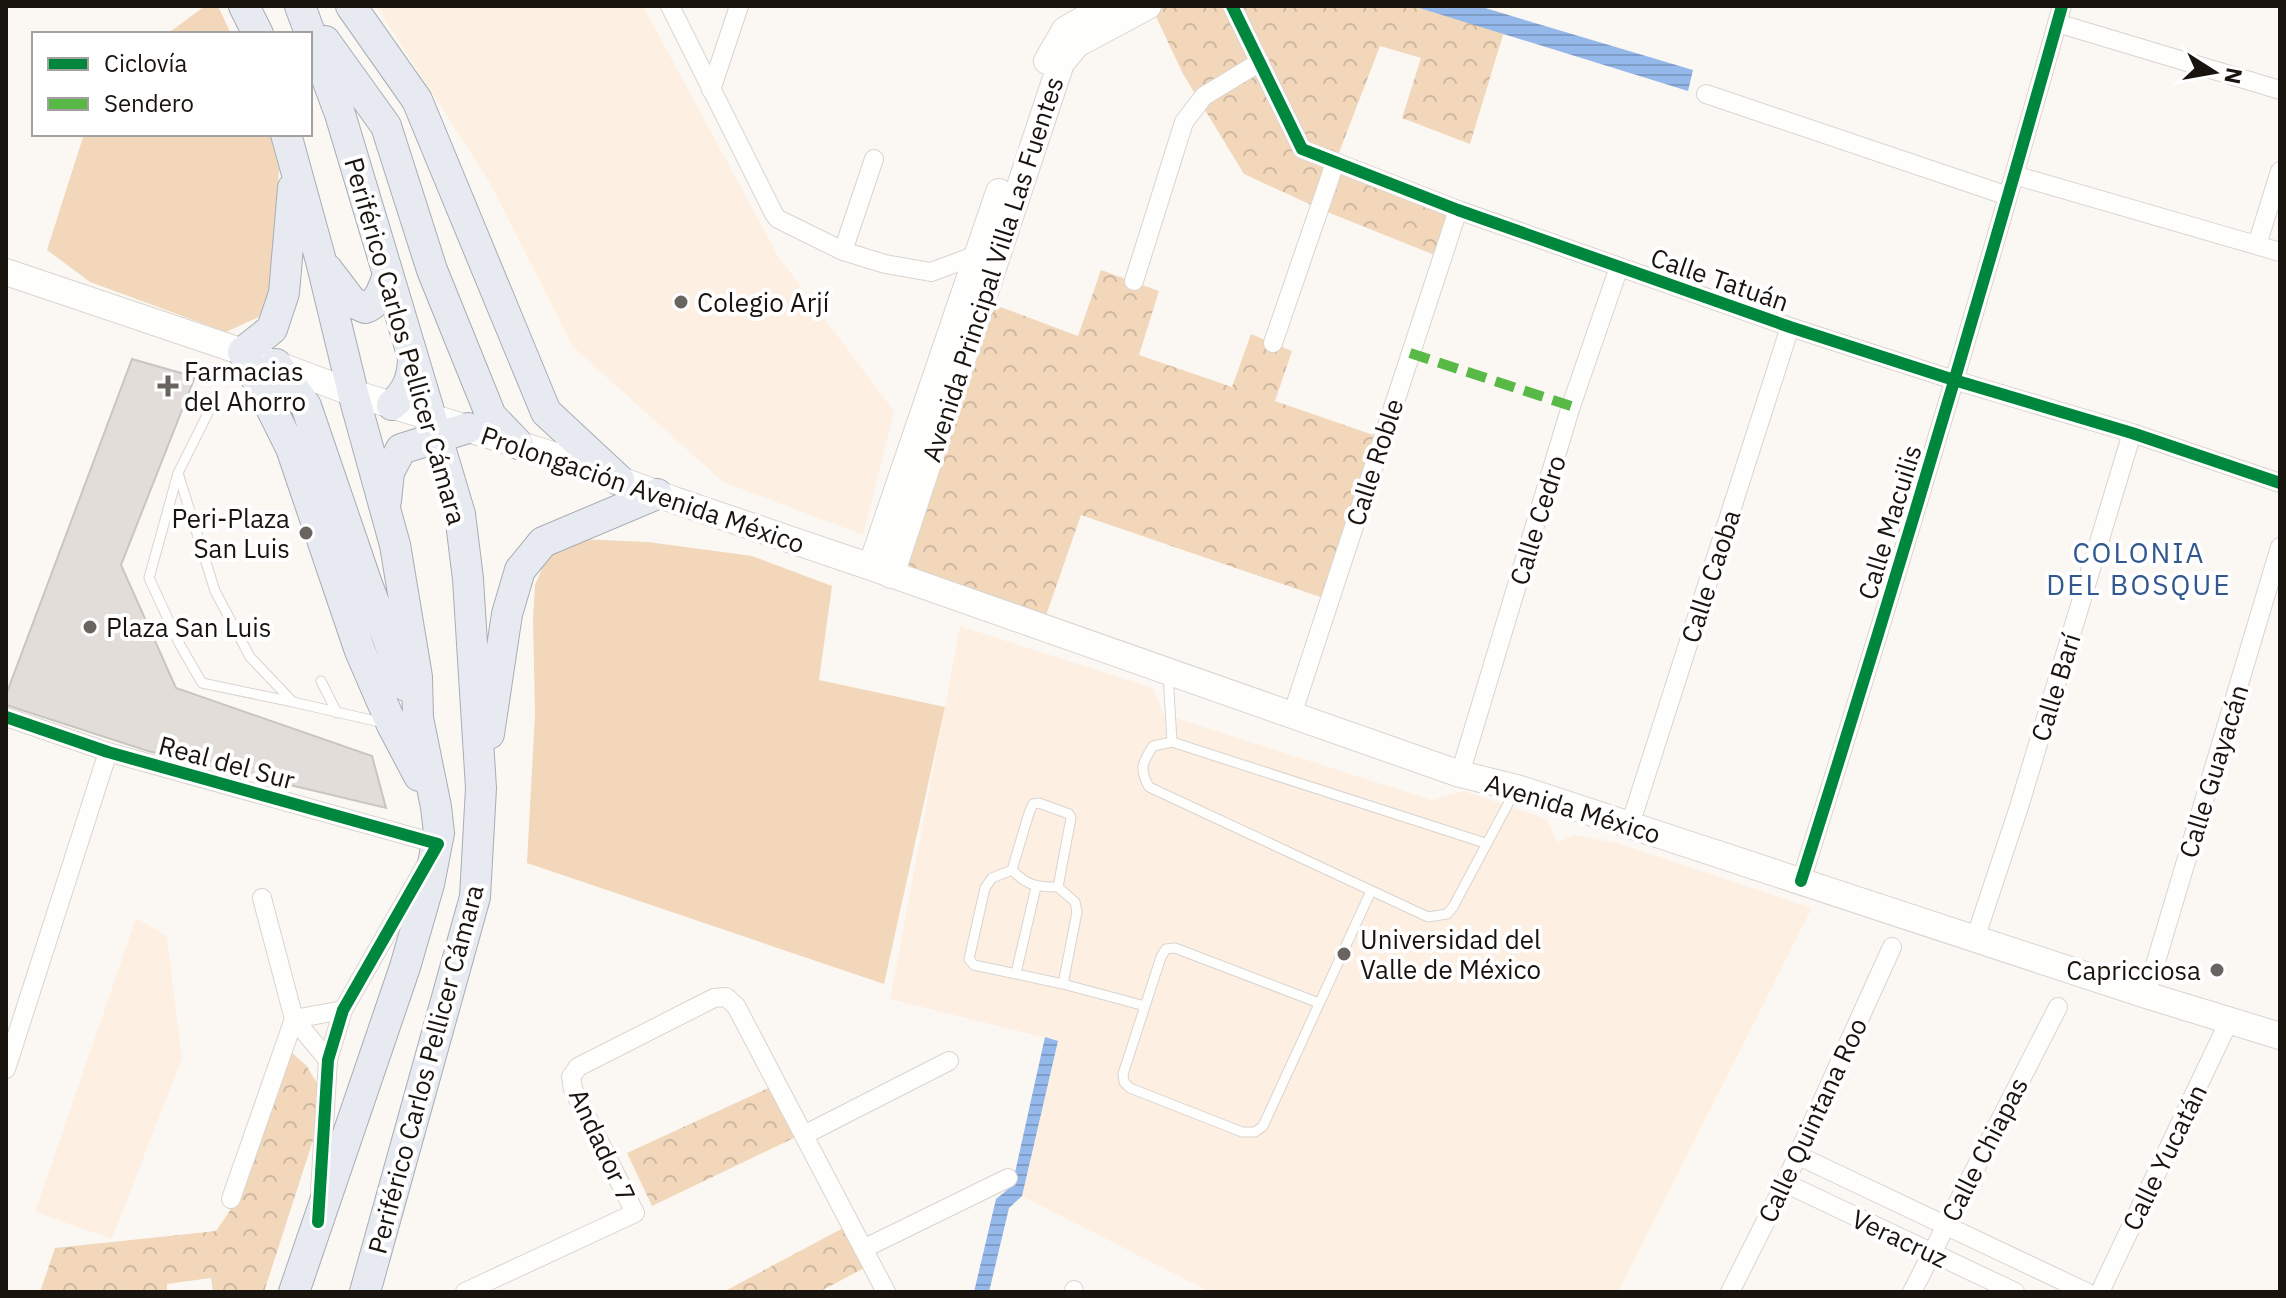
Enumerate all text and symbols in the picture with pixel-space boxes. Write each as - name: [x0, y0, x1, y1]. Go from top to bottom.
- legend: [32, 32, 312, 136]
- north arrow: [2174, 32, 2254, 112]
- text: Ciclovía: [104, 47, 188, 79]
- text: N: [2218, 65, 2250, 87]
- street label: Avenida Principal Villa Las Fuentes: [914, 72, 1070, 466]
- text: Sendero: [104, 87, 194, 119]
- street label: Periférico Carlos Pellicer Cámara: [337, 153, 475, 529]
- street label: Calle Tatuán: [1646, 239, 1794, 319]
- place label: Colegio Arjí: [697, 285, 830, 319]
- marker: Colegio Arjí: [672, 293, 690, 311]
- place label: Farmacias del Ahorro: [184, 354, 306, 418]
- marker: Farmacias del Ahorro: [159, 377, 177, 395]
- street label: Calle Roble: [1337, 394, 1411, 530]
- street label: Prolongación Avenida México: [477, 418, 809, 560]
- street label: Calle Macuilis: [1849, 441, 1929, 603]
- street label: Calle Cedro: [1501, 451, 1573, 589]
- place label: Peri-Plaza San Luis: [171, 501, 290, 565]
- street label: Calle Caoba: [1673, 505, 1748, 647]
- marker: Peri-Plaza San Luis: [297, 524, 315, 542]
- district label: COLONIA DEL BOSQUE: [2046, 534, 2232, 603]
- place label: Plaza San Luis: [106, 610, 271, 644]
- marker: Plaza San Luis: [81, 618, 99, 636]
- street label: Calle Barí: [2022, 628, 2088, 745]
- street label: Calle Guayacán: [2171, 680, 2255, 862]
- street label: Real del Sur: [155, 728, 299, 797]
- street label: Avenida México: [1481, 765, 1665, 851]
- street label: Periférico Carlos Pellicer Cámara: [359, 881, 491, 1257]
- place label: Universidad del Valle de México: [1360, 922, 1541, 986]
- marker: Universidad del Valle de México: [1335, 945, 1353, 963]
- place label: Capricciosa: [2066, 953, 2201, 987]
- marker: Capricciosa: [2208, 961, 2226, 979]
- street label: Calle Quintana Roo: [1750, 1012, 1874, 1228]
- street label: Calle Chiapas: [1933, 1071, 2035, 1227]
- street label: Calle Yucatán: [2114, 1078, 2214, 1236]
- street label: Andador 7: [562, 1083, 644, 1207]
- street label: Veracruz: [1847, 1201, 1953, 1275]

